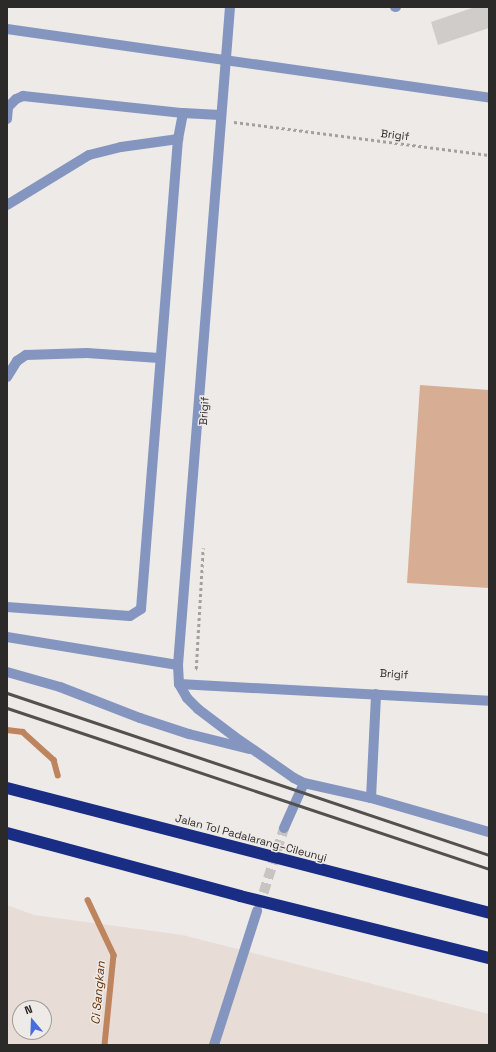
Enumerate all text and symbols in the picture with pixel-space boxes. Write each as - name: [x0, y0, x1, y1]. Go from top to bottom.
- street label: Brigif: [380, 127, 410, 143]
- street label: Brigif: [196, 396, 212, 426]
- street label: Brigif: [379, 666, 409, 682]
- street label: Jalan Tol Padalarang–Cileunyi: [174, 811, 328, 865]
- water label: Ci Sangkan: [89, 961, 109, 1025]
- north arrow: [12, 1000, 52, 1040]
- text: N: [23, 1002, 34, 1017]

